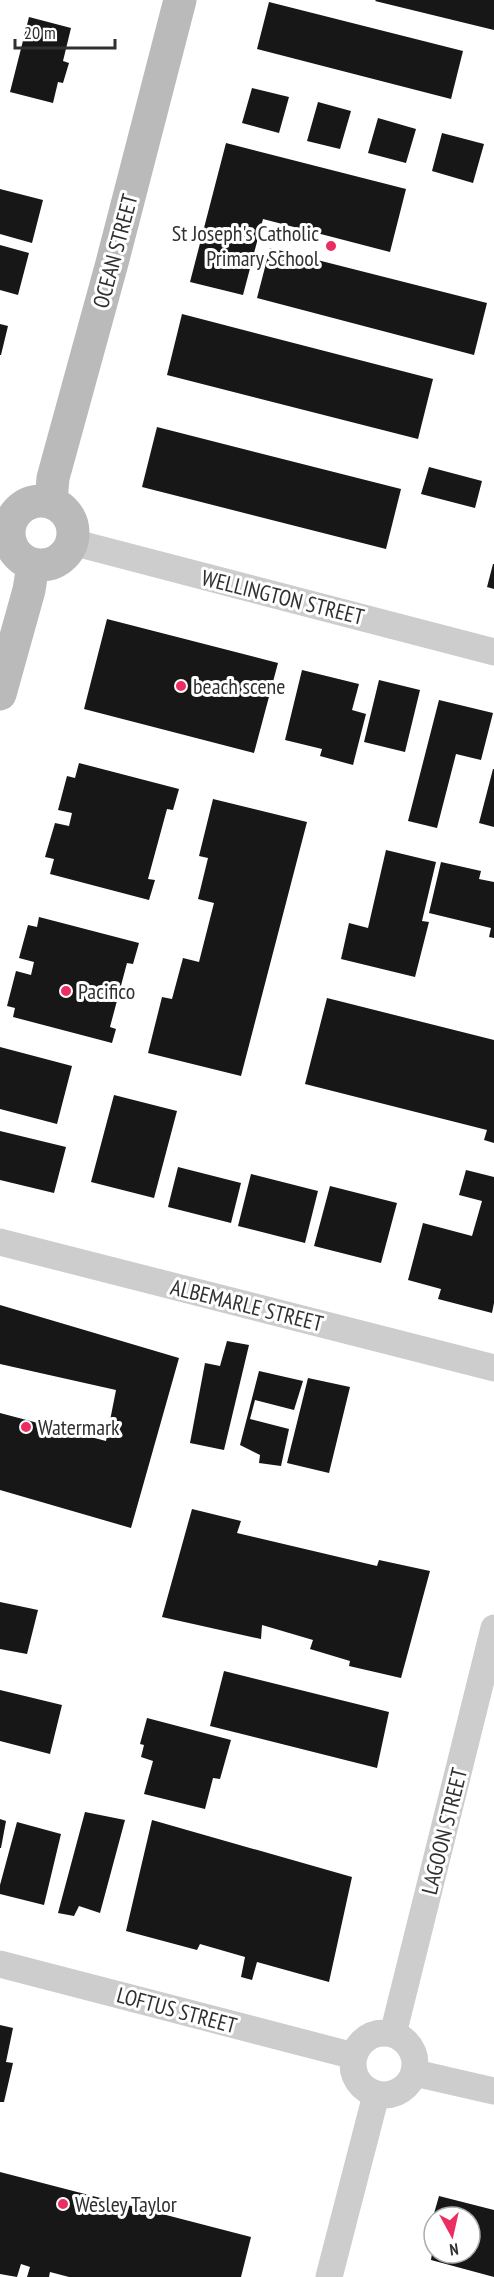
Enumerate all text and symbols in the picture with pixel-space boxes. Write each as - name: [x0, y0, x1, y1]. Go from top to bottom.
- scale bar: [15, 12, 116, 50]
- text: 20 m: [24, 21, 56, 44]
- street label: OCEAN STREET: [86, 191, 144, 311]
- place label: St Joseph's Catholic Primary School: [172, 219, 320, 272]
- marker: St Joseph's Catholic Primary School: [324, 239, 338, 253]
- street label: WELLINGTON STREET: [199, 563, 367, 631]
- place label: beach scene: [193, 672, 285, 700]
- marker: beach scene: [174, 679, 188, 693]
- place label: Pacifico: [78, 977, 135, 1005]
- marker: Pacifico: [59, 984, 73, 998]
- street label: ALBEMARLE STREET: [168, 1273, 326, 1338]
- place label: Watermark: [38, 1413, 120, 1441]
- marker: Watermark: [19, 1420, 33, 1434]
- street label: LAGOON STREET: [415, 1765, 473, 1897]
- street label: LOFTUS STREET: [114, 1981, 240, 2039]
- place label: Wesley Taylor: [75, 2190, 177, 2218]
- marker: Wesley Taylor: [56, 2197, 70, 2211]
- north arrow: [422, 2205, 482, 2265]
- text: N: [448, 2239, 460, 2260]

